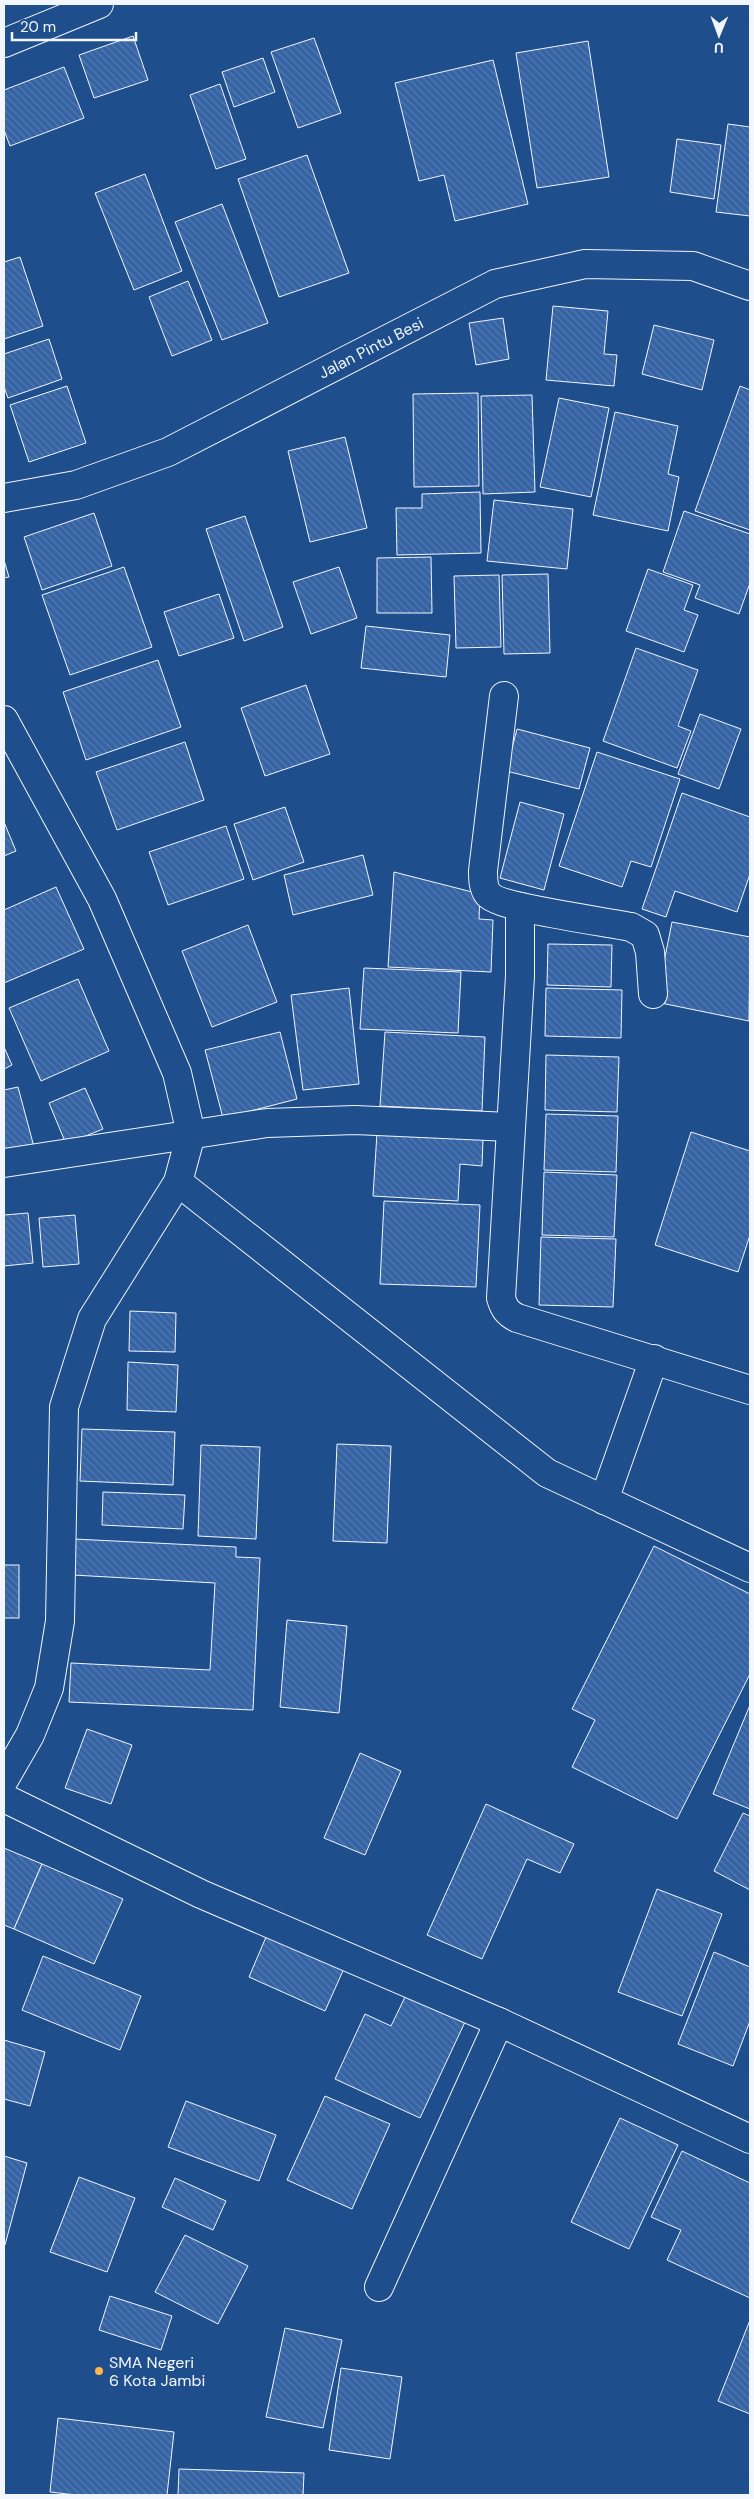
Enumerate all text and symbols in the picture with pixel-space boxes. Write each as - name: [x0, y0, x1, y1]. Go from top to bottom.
- scale bar: [12, 10, 136, 42]
- north arrow: [694, 10, 744, 60]
- text: 20 m: [20, 17, 56, 37]
- text: U: [714, 39, 724, 57]
- street label: Jalan Pintu Besi: [315, 313, 427, 383]
- place label: SMA Negeri 6 Kota Jambi: [109, 2352, 205, 2391]
- marker: SMA Negeri 6 Kota Jambi: [93, 2365, 105, 2377]

